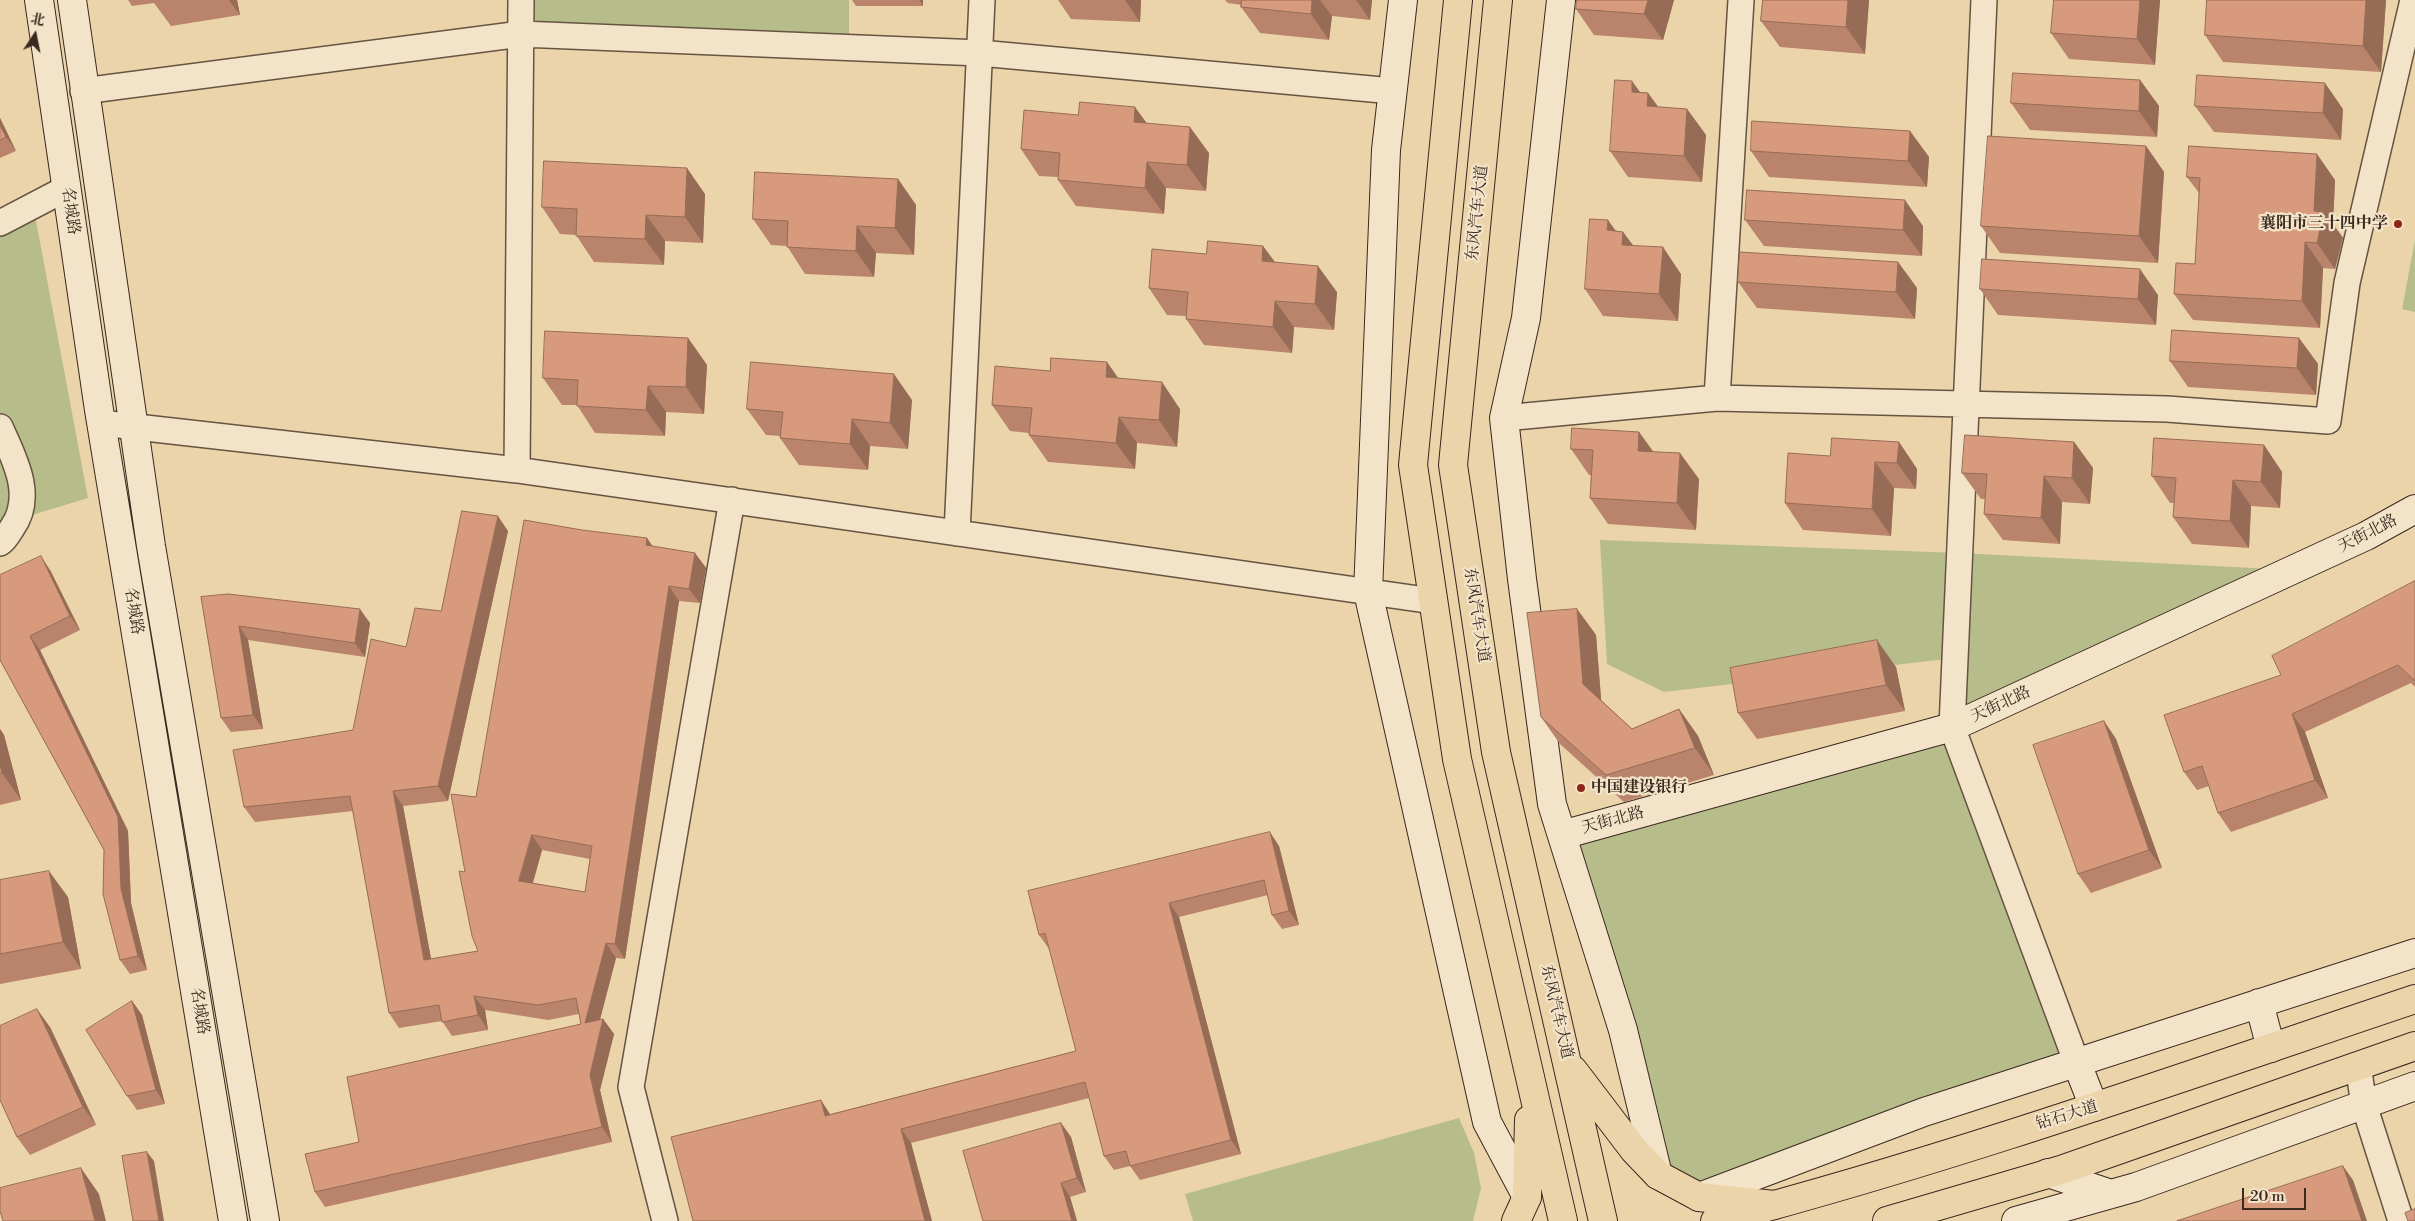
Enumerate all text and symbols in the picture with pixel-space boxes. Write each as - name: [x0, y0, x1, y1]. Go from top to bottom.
- north arrow: [10, 10, 60, 60]
- text: 北: [29, 10, 46, 30]
- street label: 东风汽车大道: [1463, 164, 1493, 262]
- street label: 名城路: [57, 186, 83, 236]
- place label: 襄阳市三十四中学: [2260, 214, 2388, 234]
- marker: 襄阳市三十四中学: [2392, 218, 2404, 230]
- street label: 天街北路: [2335, 511, 2401, 557]
- street label: 东风汽车大道: [1459, 566, 1493, 664]
- street label: 名城路: [120, 586, 146, 636]
- street label: 天街北路: [1968, 683, 2034, 727]
- place label: 中国建设银行: [1591, 778, 1687, 798]
- marker: 中国建设银行: [1575, 782, 1587, 794]
- street label: 天街北路: [1580, 803, 1646, 839]
- street label: 东风汽车大道: [1536, 963, 1576, 1061]
- street label: 名城路: [186, 986, 212, 1036]
- street label: 钻石大道: [2034, 1097, 2100, 1135]
- scale bar: [2245, 1178, 2309, 1210]
- text: 20 m: [2250, 1187, 2285, 1206]

